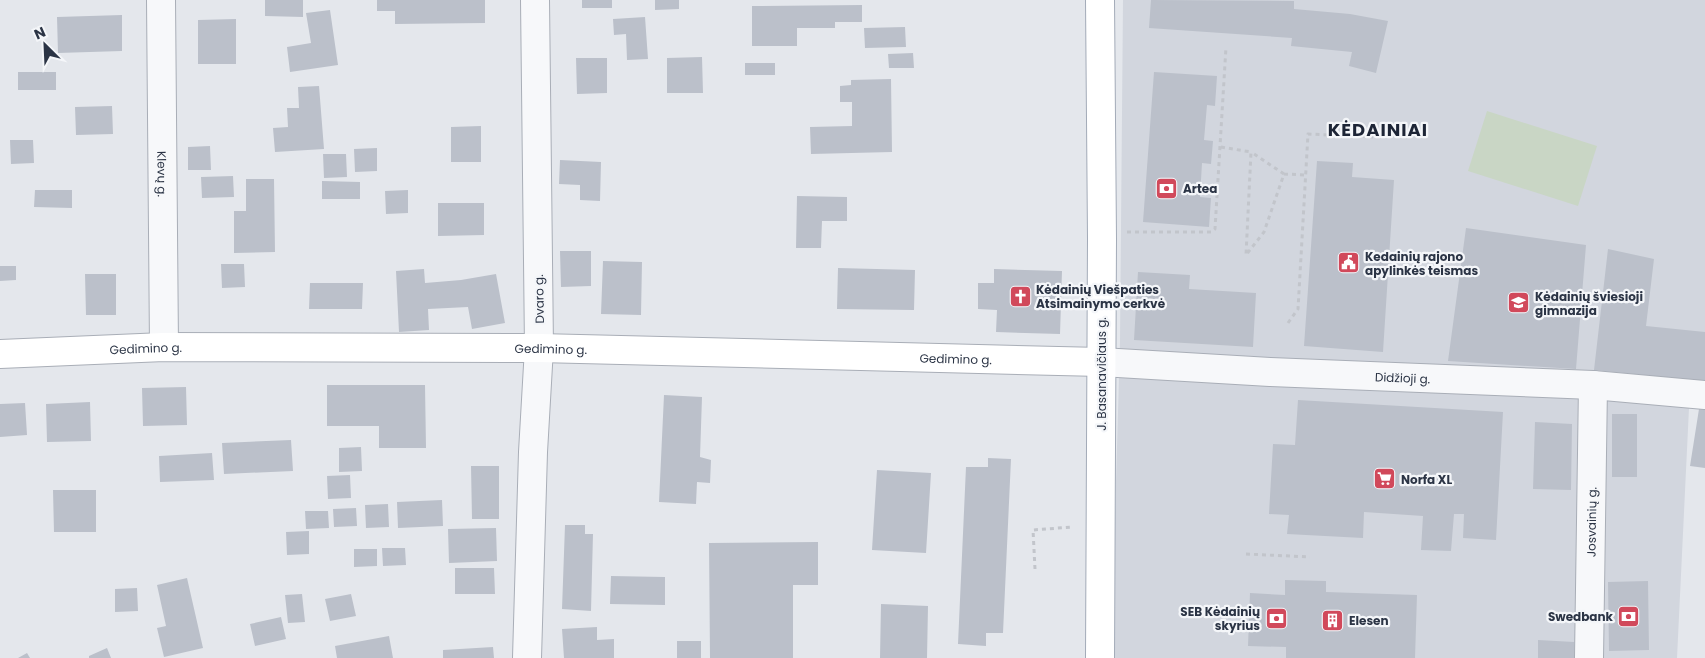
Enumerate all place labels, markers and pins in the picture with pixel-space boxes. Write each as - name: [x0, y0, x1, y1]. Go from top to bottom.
- bank icon: Artea: [1155, 176, 1179, 200]
- place label: Artea: [1183, 180, 1217, 197]
- place label: Kedainių rajono apylinkės teismas: [1365, 248, 1478, 279]
- public building icon: Kedainių rajono apylinkės teismas: [1337, 251, 1361, 275]
- place label: Kėdainių Viešpaties Atsimainymo cerkvė: [1036, 281, 1166, 312]
- church icon: Kėdainių Viešpaties Atsimainymo cerkvė: [1008, 284, 1032, 308]
- place label: Kėdainių šviesioji gimnazija: [1535, 288, 1643, 319]
- school or university icon: Kėdainių šviesioji gimnazija: [1507, 291, 1531, 315]
- supermarket icon: Norfa XL: [1373, 467, 1397, 491]
- place label: Norfa XL: [1401, 471, 1452, 488]
- place label: SEB Kėdainių skyrius: [1180, 603, 1260, 634]
- bank icon: Swedbank: [1617, 604, 1641, 628]
- bank icon: SEB Kėdainių skyrius: [1264, 606, 1288, 630]
- building icon: Elesen: [1321, 608, 1345, 632]
- place label: Swedbank: [1548, 608, 1614, 625]
- place label: Elesen: [1349, 612, 1389, 629]

